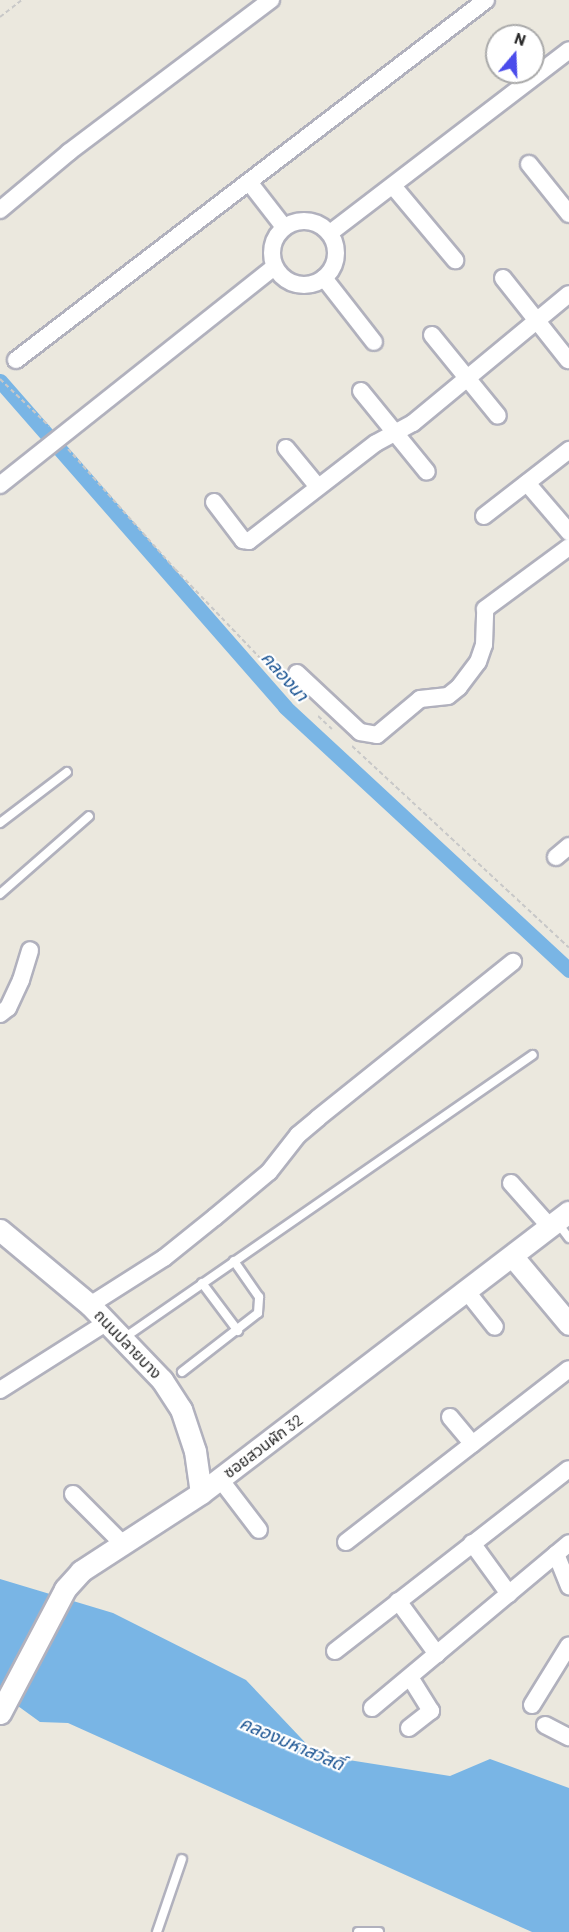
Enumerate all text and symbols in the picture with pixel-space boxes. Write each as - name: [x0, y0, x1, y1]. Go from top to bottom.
- north arrow: [485, 24, 545, 84]
- text: N: [512, 28, 528, 49]
- water label: คลองนา: [257, 647, 313, 705]
- street label: ถนนปลายบาง: [90, 1305, 166, 1383]
- street label: ซอยสวนผัก 32: [220, 1410, 306, 1482]
- water label: คลองมหาสวัสดิ์: [237, 1711, 347, 1775]

